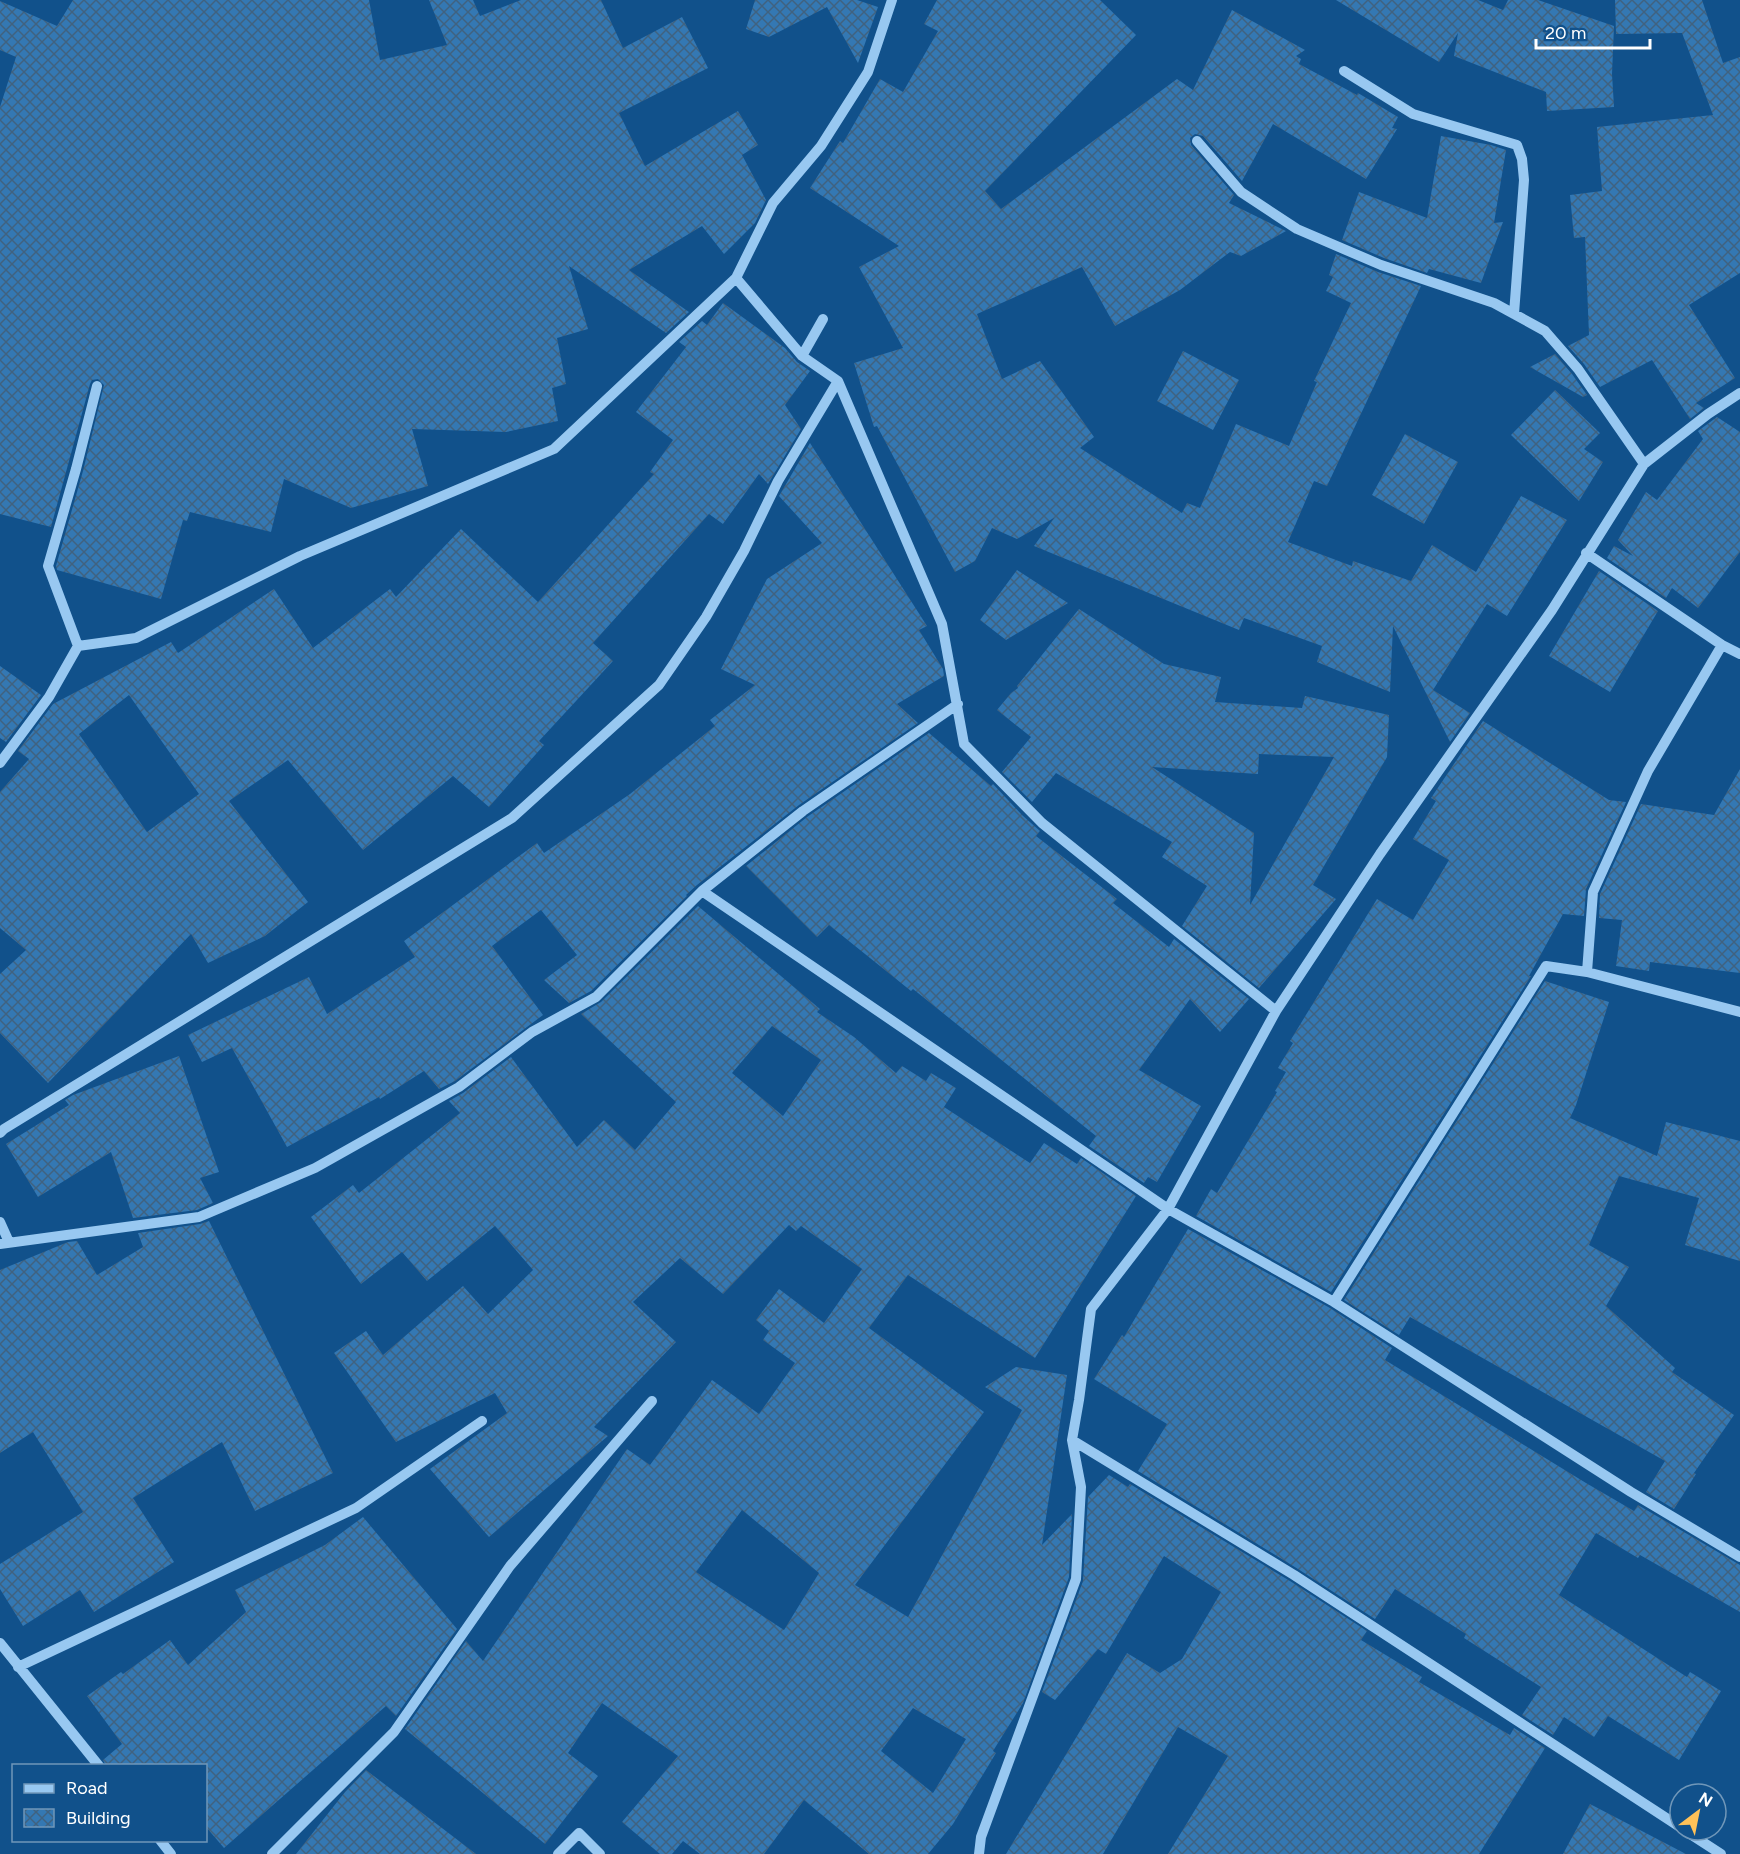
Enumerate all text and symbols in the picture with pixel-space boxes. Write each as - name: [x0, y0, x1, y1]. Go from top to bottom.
- scale bar: [1536, 12, 1650, 50]
- text: 20 m: [1545, 22, 1586, 44]
- legend: [12, 1764, 207, 1842]
- text: Road: [66, 1777, 107, 1799]
- north arrow: [1668, 1782, 1728, 1842]
- text: N: [1695, 1788, 1716, 1811]
- text: Building: [66, 1807, 131, 1829]

